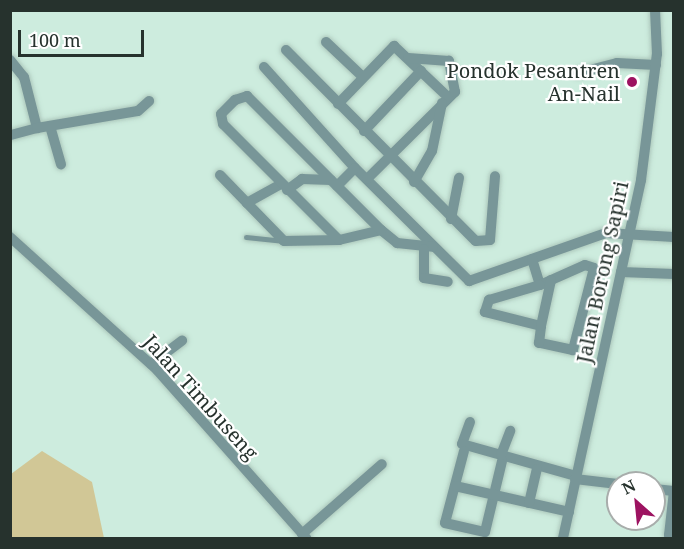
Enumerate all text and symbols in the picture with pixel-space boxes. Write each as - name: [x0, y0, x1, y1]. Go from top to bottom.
- scale bar: [21, 18, 147, 56]
- text: 100 m: [29, 28, 81, 52]
- place label: Pondok Pesantren An-Nail: [447, 58, 620, 105]
- marker: Pondok Pesantren An-Nail: [625, 75, 639, 89]
- street label: Jalan Borong Sapiri: [571, 179, 633, 365]
- street label: Jalan Timbuseng: [139, 330, 263, 464]
- north arrow: [606, 471, 666, 531]
- text: N: [618, 474, 639, 499]

